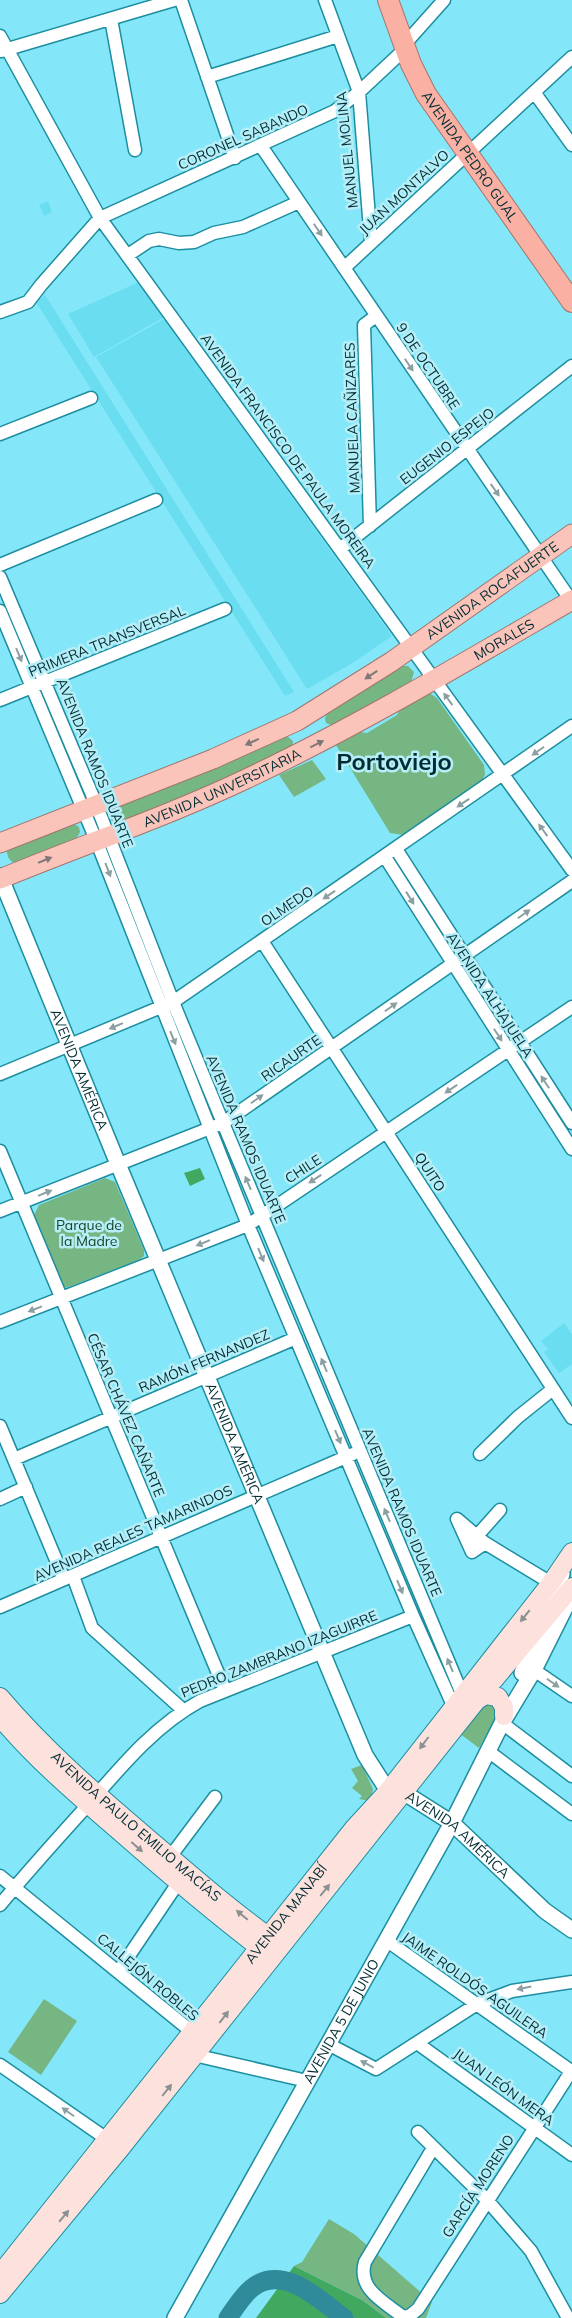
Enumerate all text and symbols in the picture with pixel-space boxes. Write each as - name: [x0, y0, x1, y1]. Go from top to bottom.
- street label: AVENIDA PEDRO GUAL: [418, 87, 522, 226]
- street label: MANUEL MOLINA: [332, 90, 362, 209]
- street label: CORONEL SABANDO: [175, 100, 311, 174]
- street label: JUAN MONTALVO: [355, 146, 453, 238]
- one-way arrow: [313, 223, 323, 237]
- street label: 9 DE OCTUBRE: [392, 319, 464, 413]
- street label: AVENIDA FRANCISCO DE PAULA MOREIRA: [197, 330, 380, 573]
- street label: MANUELA CAÑIZARES: [340, 342, 364, 494]
- one-way arrow: [404, 358, 414, 371]
- street label: EUGENIO ESPEJO: [396, 403, 498, 489]
- one-way arrow: [490, 483, 500, 496]
- street label: AVENIDA ROCAFUERTE: [422, 537, 562, 644]
- street label: PRIMERA TRANSVERSAL: [26, 601, 188, 681]
- street label: MORALES: [470, 615, 538, 664]
- one-way arrow: [16, 648, 24, 662]
- one-way arrow: [365, 670, 378, 680]
- street label: AVENIDA RAMOS IDUARTE: [53, 675, 137, 851]
- one-way arrow: [443, 692, 453, 706]
- one-way arrow: [245, 738, 259, 746]
- one-way arrow: [310, 740, 324, 748]
- street label: AVENIDA UNIVERSITARIA: [140, 744, 305, 831]
- district label: Portoviejo: [336, 746, 452, 776]
- one-way arrow: [531, 746, 545, 756]
- one-way arrow: [457, 798, 470, 808]
- one-way arrow: [539, 824, 549, 837]
- one-way arrow: [38, 856, 52, 864]
- one-way arrow: [104, 863, 112, 878]
- street label: OLMEDO: [257, 882, 317, 930]
- one-way arrow: [323, 890, 336, 900]
- one-way arrow: [406, 892, 415, 905]
- one-way arrow: [517, 909, 531, 919]
- street label: AVENIDA ALHAJUELA: [443, 929, 538, 1062]
- one-way arrow: [384, 1002, 397, 1012]
- street label: AVENIDA AMÉRICA: [46, 1006, 112, 1133]
- one-way arrow: [109, 1022, 123, 1030]
- one-way arrow: [494, 1028, 503, 1042]
- one-way arrow: [169, 1031, 177, 1046]
- street label: RICAURTE: [258, 1031, 324, 1085]
- street label: AVENIDA RAMOS IDUARTE: [202, 1052, 290, 1226]
- one-way arrow: [540, 1075, 550, 1089]
- one-way arrow: [444, 1085, 458, 1094]
- one-way arrow: [250, 1094, 264, 1104]
- street label: QUITO: [411, 1149, 449, 1195]
- street label: CHILE: [281, 1151, 325, 1187]
- one-way arrow: [309, 1174, 322, 1184]
- one-way arrow: [244, 1175, 252, 1190]
- one-way arrow: [38, 1189, 53, 1197]
- park label: Parque de la Madre: [56, 1216, 122, 1250]
- one-way arrow: [196, 1239, 210, 1247]
- one-way arrow: [257, 1248, 265, 1263]
- one-way arrow: [28, 1305, 43, 1313]
- street label: RAMÓN FERNANDEZ: [136, 1325, 272, 1397]
- street label: CÉSAR CHÁVEZ CAÑARTE: [83, 1330, 169, 1500]
- one-way arrow: [320, 1358, 328, 1372]
- street label: AVENIDA AMÉRICA: [201, 1380, 268, 1507]
- street label: AVENIDA RAMOS IDUARTE: [358, 1425, 446, 1599]
- one-way arrow: [334, 1430, 342, 1444]
- street label: AVENIDA REALES TAMARINDOS: [31, 1481, 235, 1585]
- one-way arrow: [383, 1508, 391, 1522]
- one-way arrow: [397, 1579, 405, 1594]
- street label: PEDRO ZAMBRANO IZAGUIRRE: [178, 1606, 380, 1702]
- one-way arrow: [519, 1609, 530, 1622]
- one-way arrow: [446, 1657, 454, 1672]
- one-way arrow: [546, 1678, 560, 1688]
- one-way arrow: [419, 1736, 429, 1750]
- street label: AVENIDA PAULO EMILIO MACÍAS: [47, 1747, 225, 1906]
- street label: AVENIDA AMÉRICA: [402, 1787, 514, 1882]
- one-way arrow: [130, 1841, 142, 1853]
- street label: AVENIDA MANABÍ: [241, 1859, 332, 1967]
- one-way arrow: [319, 1884, 330, 1897]
- one-way arrow: [236, 1910, 249, 1921]
- street label: JAIME ROLDÓS AGUILERA: [399, 1928, 552, 2043]
- street label: CALLEJÓN ROBLES: [94, 1929, 203, 2025]
- street label: AVENIDA 5 DE JUNIO: [299, 1956, 383, 2087]
- one-way arrow: [515, 1985, 531, 1993]
- one-way arrow: [219, 2010, 229, 2024]
- street label: JUAN LEÓN MERA: [450, 2044, 558, 2130]
- one-way arrow: [360, 2060, 374, 2069]
- one-way arrow: [161, 2084, 172, 2097]
- one-way arrow: [61, 2107, 75, 2117]
- street label: GARCÍA MORENO: [438, 2131, 518, 2241]
- one-way arrow: [58, 2209, 69, 2222]

